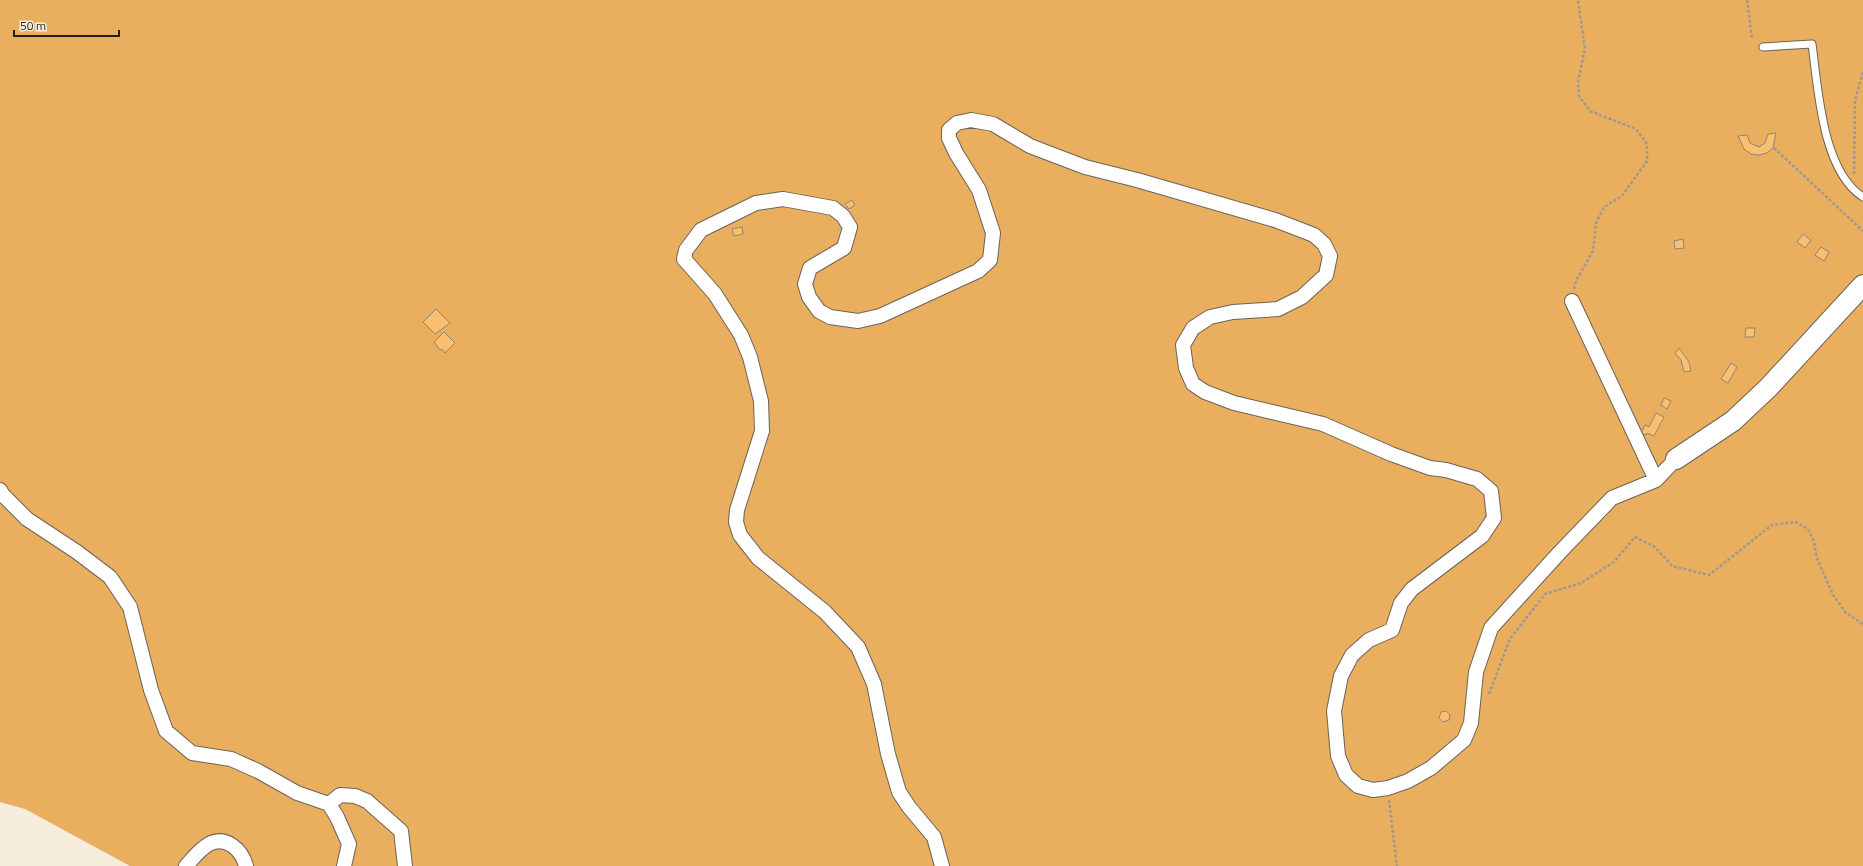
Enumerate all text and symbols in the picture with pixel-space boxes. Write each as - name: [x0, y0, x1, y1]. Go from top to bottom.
- scale bar: [14, 12, 119, 38]
- text: 50 m: [20, 16, 46, 35]

